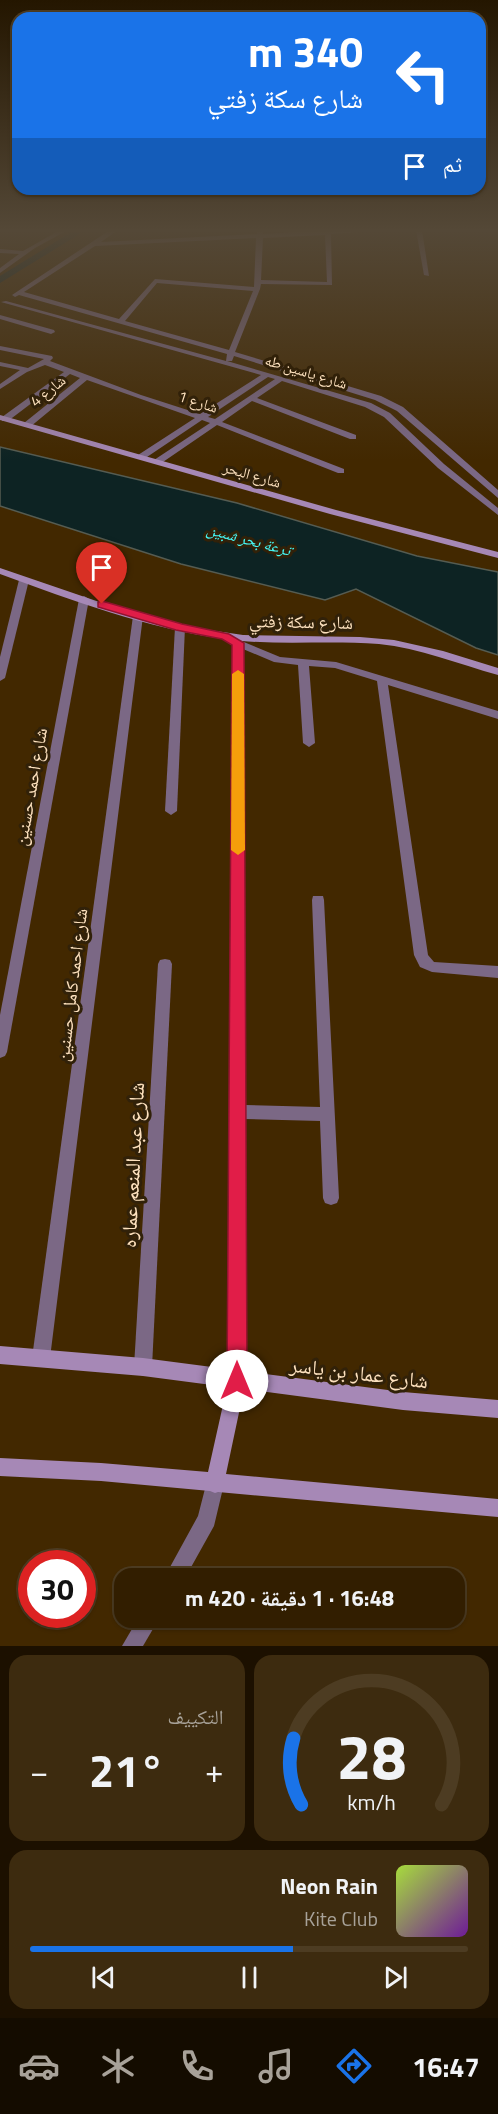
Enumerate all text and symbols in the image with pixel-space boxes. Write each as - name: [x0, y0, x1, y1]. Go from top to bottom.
- text: 340 m: [248, 19, 363, 83]
- icon: left: [384, 36, 462, 114]
- text: شارع سكة زفتي: [207, 77, 363, 118]
- text: ثم: [443, 147, 462, 181]
- icon: arrive: [398, 150, 431, 183]
- street label: شارع ياسين طه: [262, 348, 350, 395]
- street label: شارع 4: [25, 369, 71, 412]
- street label: شارع 1: [175, 384, 221, 419]
- street label: شارع البحر: [220, 455, 284, 494]
- water label: ترعة بحر شبين: [204, 516, 297, 563]
- pin: [76, 542, 127, 604]
- icon: arrive: [85, 551, 118, 584]
- street label: شارع سكة زفتي: [249, 607, 353, 637]
- street label: شارع احمد حسنين: [7, 726, 54, 848]
- street label: شارع احمد كامل حسنين: [49, 907, 94, 1063]
- street label: شارع عبد المنعم عماره: [112, 1081, 152, 1249]
- street label: شارع عمار بن ياسر: [287, 1348, 430, 1396]
- position arrow: [205, 1349, 269, 1413]
- speed limit sign: 30: [18, 1550, 96, 1628]
- text: 16:48 · 1 دقيقة · 420 m: [185, 1581, 394, 1615]
- text: التكييف: [167, 1701, 224, 1732]
- text: 28: [336, 1708, 406, 1803]
- text: 21°: [89, 1736, 165, 1804]
- text: −: [30, 1746, 48, 1796]
- text: +: [205, 1746, 223, 1796]
- text: km/h: [347, 1786, 396, 1818]
- text: Neon Rain: [280, 1869, 378, 1903]
- text: Kite Club: [304, 1903, 378, 1934]
- icon: previous: [87, 1961, 120, 1994]
- icon: pause: [233, 1961, 266, 1994]
- icon: next: [379, 1961, 412, 1994]
- icon: car: [18, 2045, 60, 2087]
- icon: climate: [97, 2045, 139, 2087]
- icon: phone: [176, 2045, 218, 2087]
- icon: music: [255, 2045, 297, 2087]
- icon: directions: [333, 2045, 375, 2087]
- text: 16:47: [412, 2046, 480, 2087]

